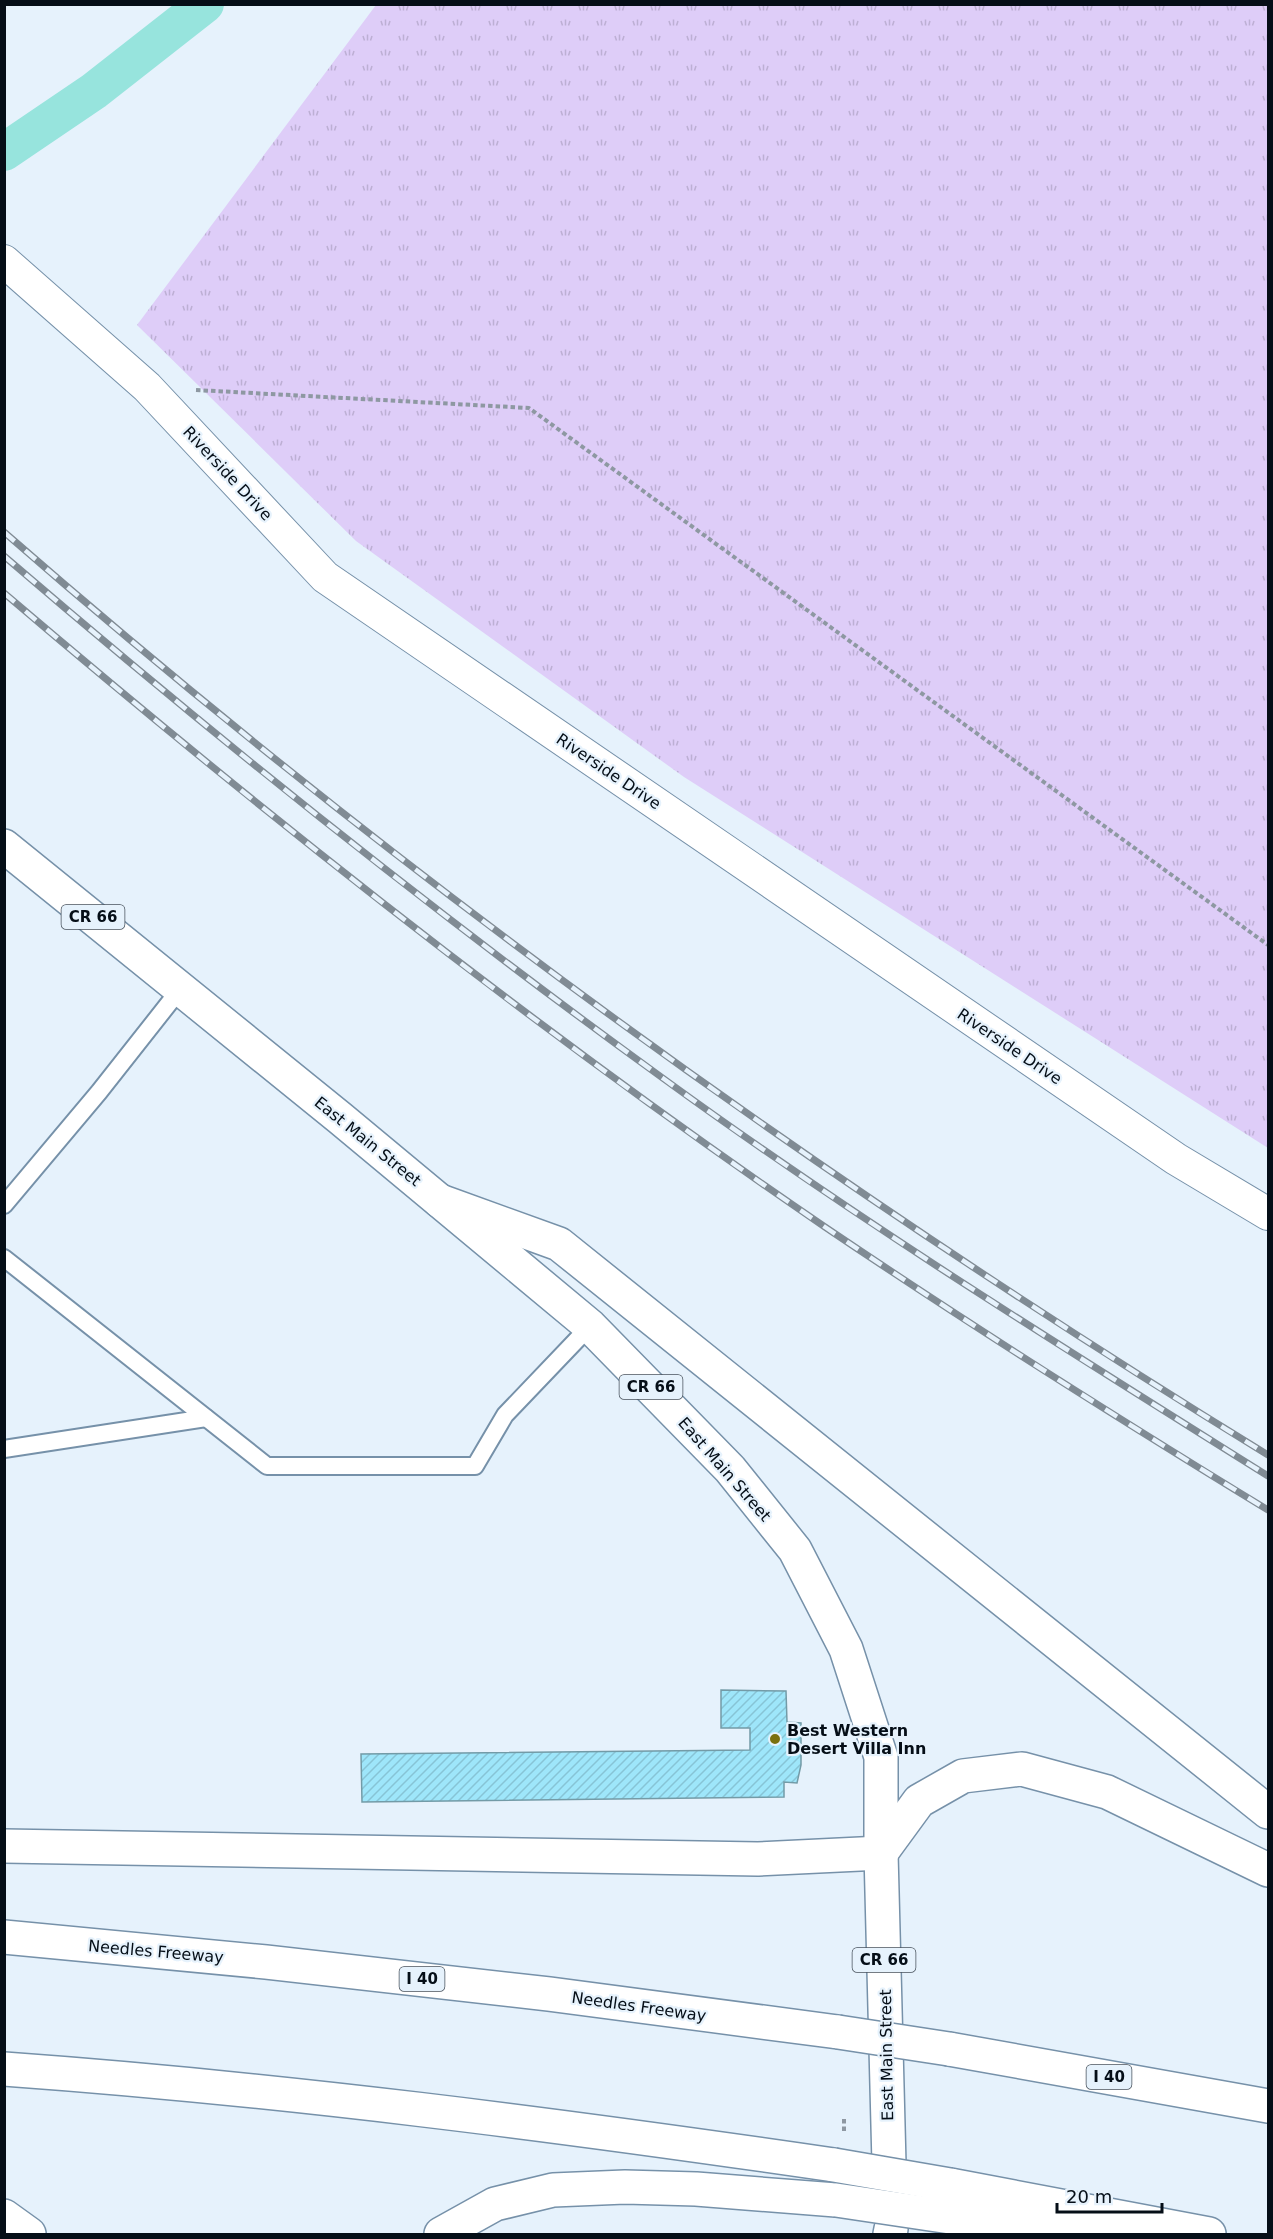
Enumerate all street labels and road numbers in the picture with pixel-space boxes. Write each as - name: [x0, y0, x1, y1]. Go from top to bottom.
- street label: Riverside Drive: [179, 422, 276, 524]
- street label: Riverside Drive: [553, 729, 665, 813]
- road number: CR 66: [62, 905, 124, 929]
- street label: Riverside Drive: [954, 1004, 1066, 1088]
- street label: East Main Street: [311, 1093, 425, 1190]
- road number: CR 66: [620, 1375, 682, 1399]
- street label: East Main Street: [674, 1413, 775, 1525]
- street label: Needles Freeway: [87, 1936, 224, 1967]
- road number: CR 66: [852, 1948, 916, 1972]
- road number: I 40: [400, 1967, 444, 1991]
- street label: Needles Freeway: [570, 1988, 708, 2025]
- street label: East Main Street: [876, 1989, 897, 2121]
- road number: I 40: [1086, 2065, 1132, 2089]

